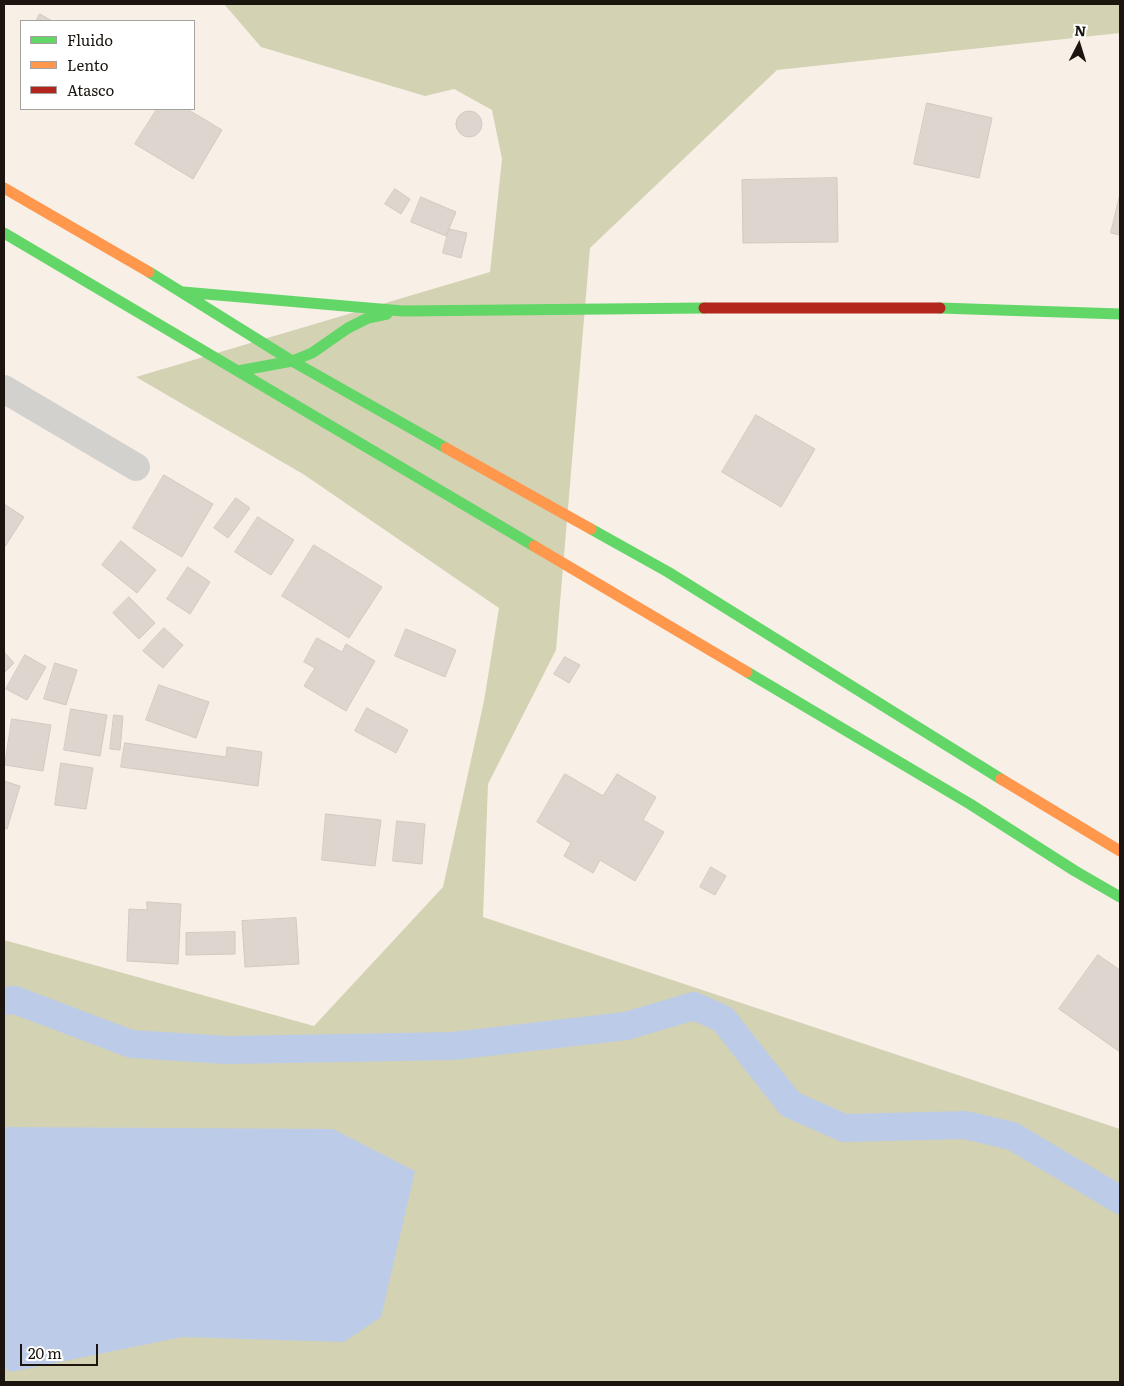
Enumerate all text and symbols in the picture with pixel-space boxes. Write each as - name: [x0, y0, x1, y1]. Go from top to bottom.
- legend: [20, 20, 195, 110]
- north arrow: [1054, 20, 1104, 70]
- text: N: [1074, 20, 1087, 41]
- text: Fluido: [67, 28, 113, 51]
- text: Lento: [67, 53, 108, 76]
- text: Atasco: [67, 78, 114, 101]
- scale bar: [22, 1334, 100, 1366]
- text: 20 m: [28, 1341, 62, 1364]

